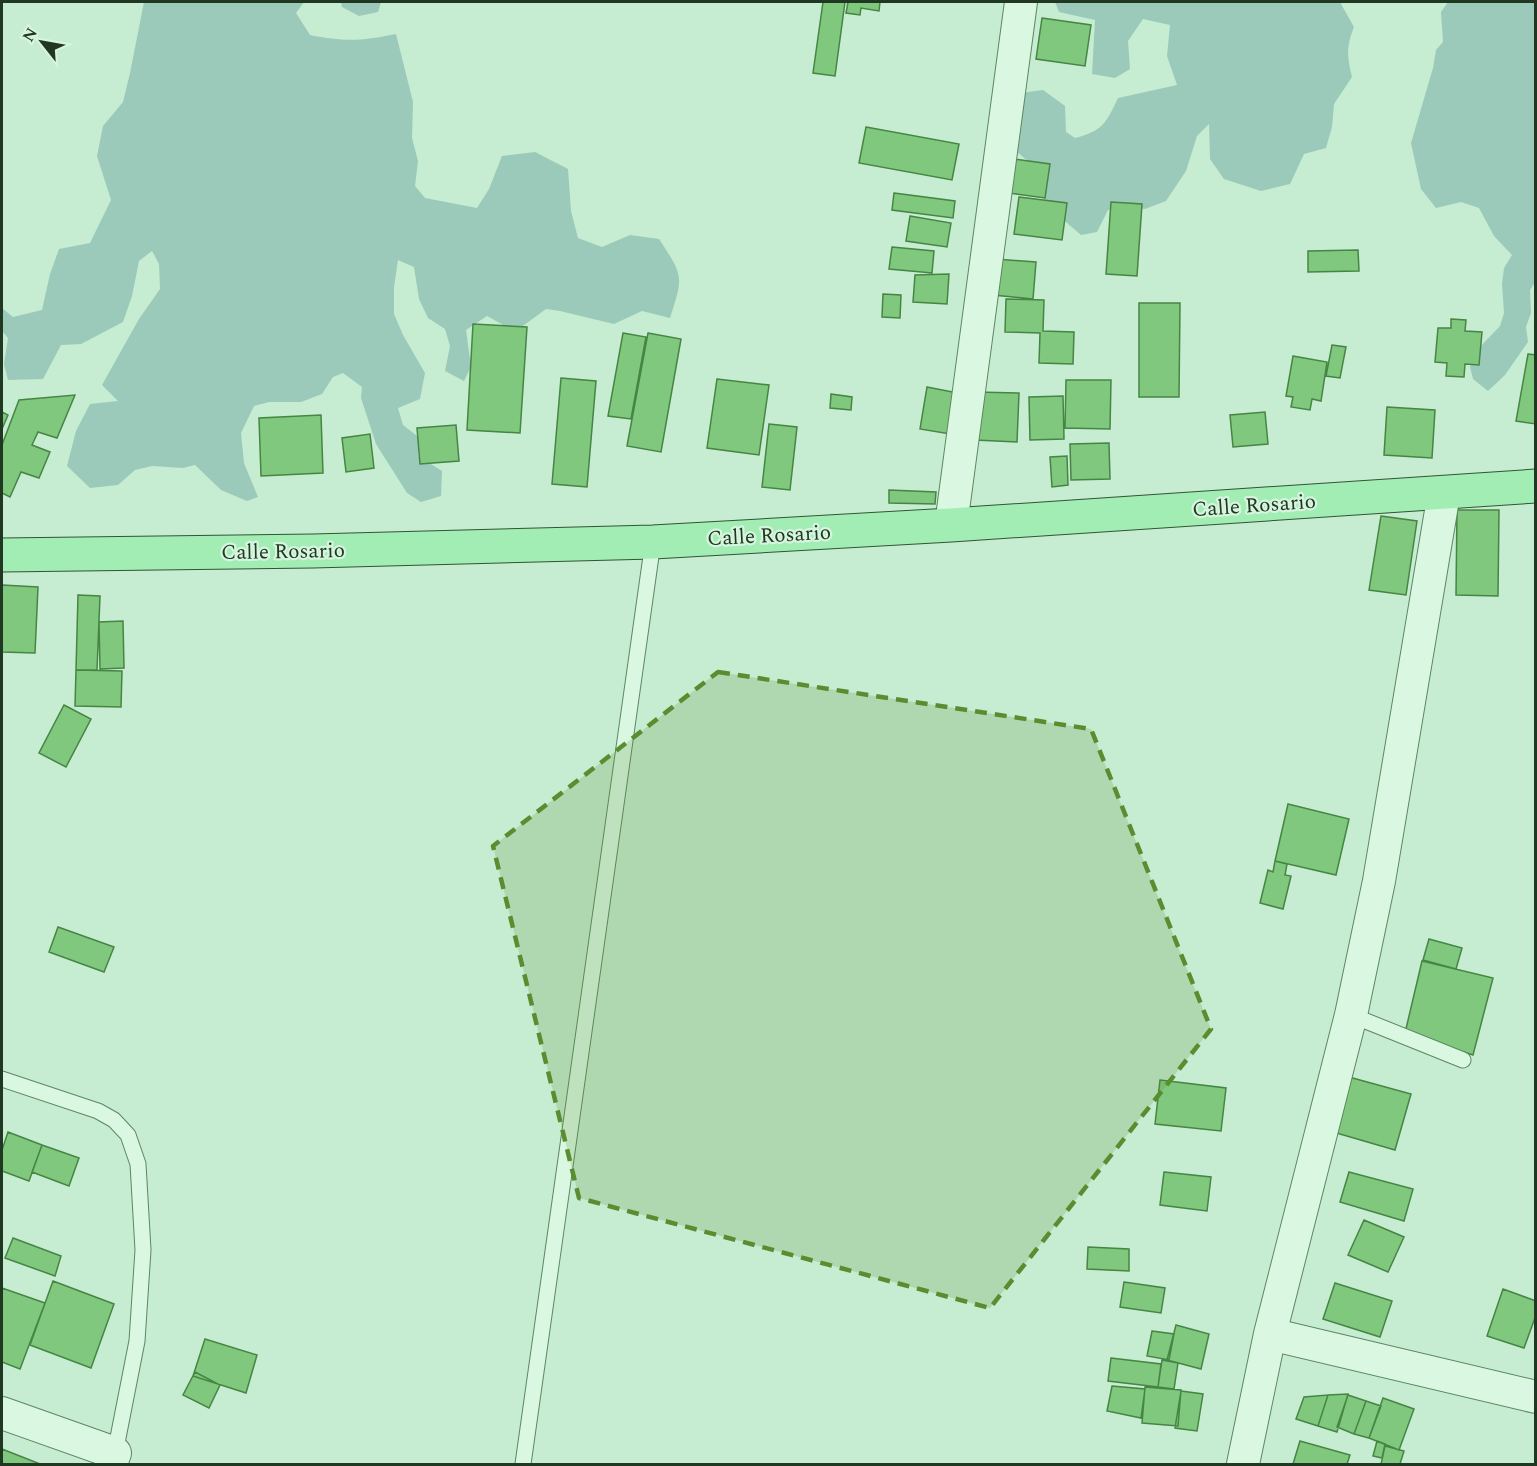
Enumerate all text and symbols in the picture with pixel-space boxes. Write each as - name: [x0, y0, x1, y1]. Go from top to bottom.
- north arrow: [12, 12, 72, 72]
- text: N: [16, 23, 44, 47]
- street label: Calle Rosario: [1191, 486, 1317, 526]
- street label: Calle Rosario: [706, 517, 832, 555]
- street label: Calle Rosario: [221, 535, 345, 569]

